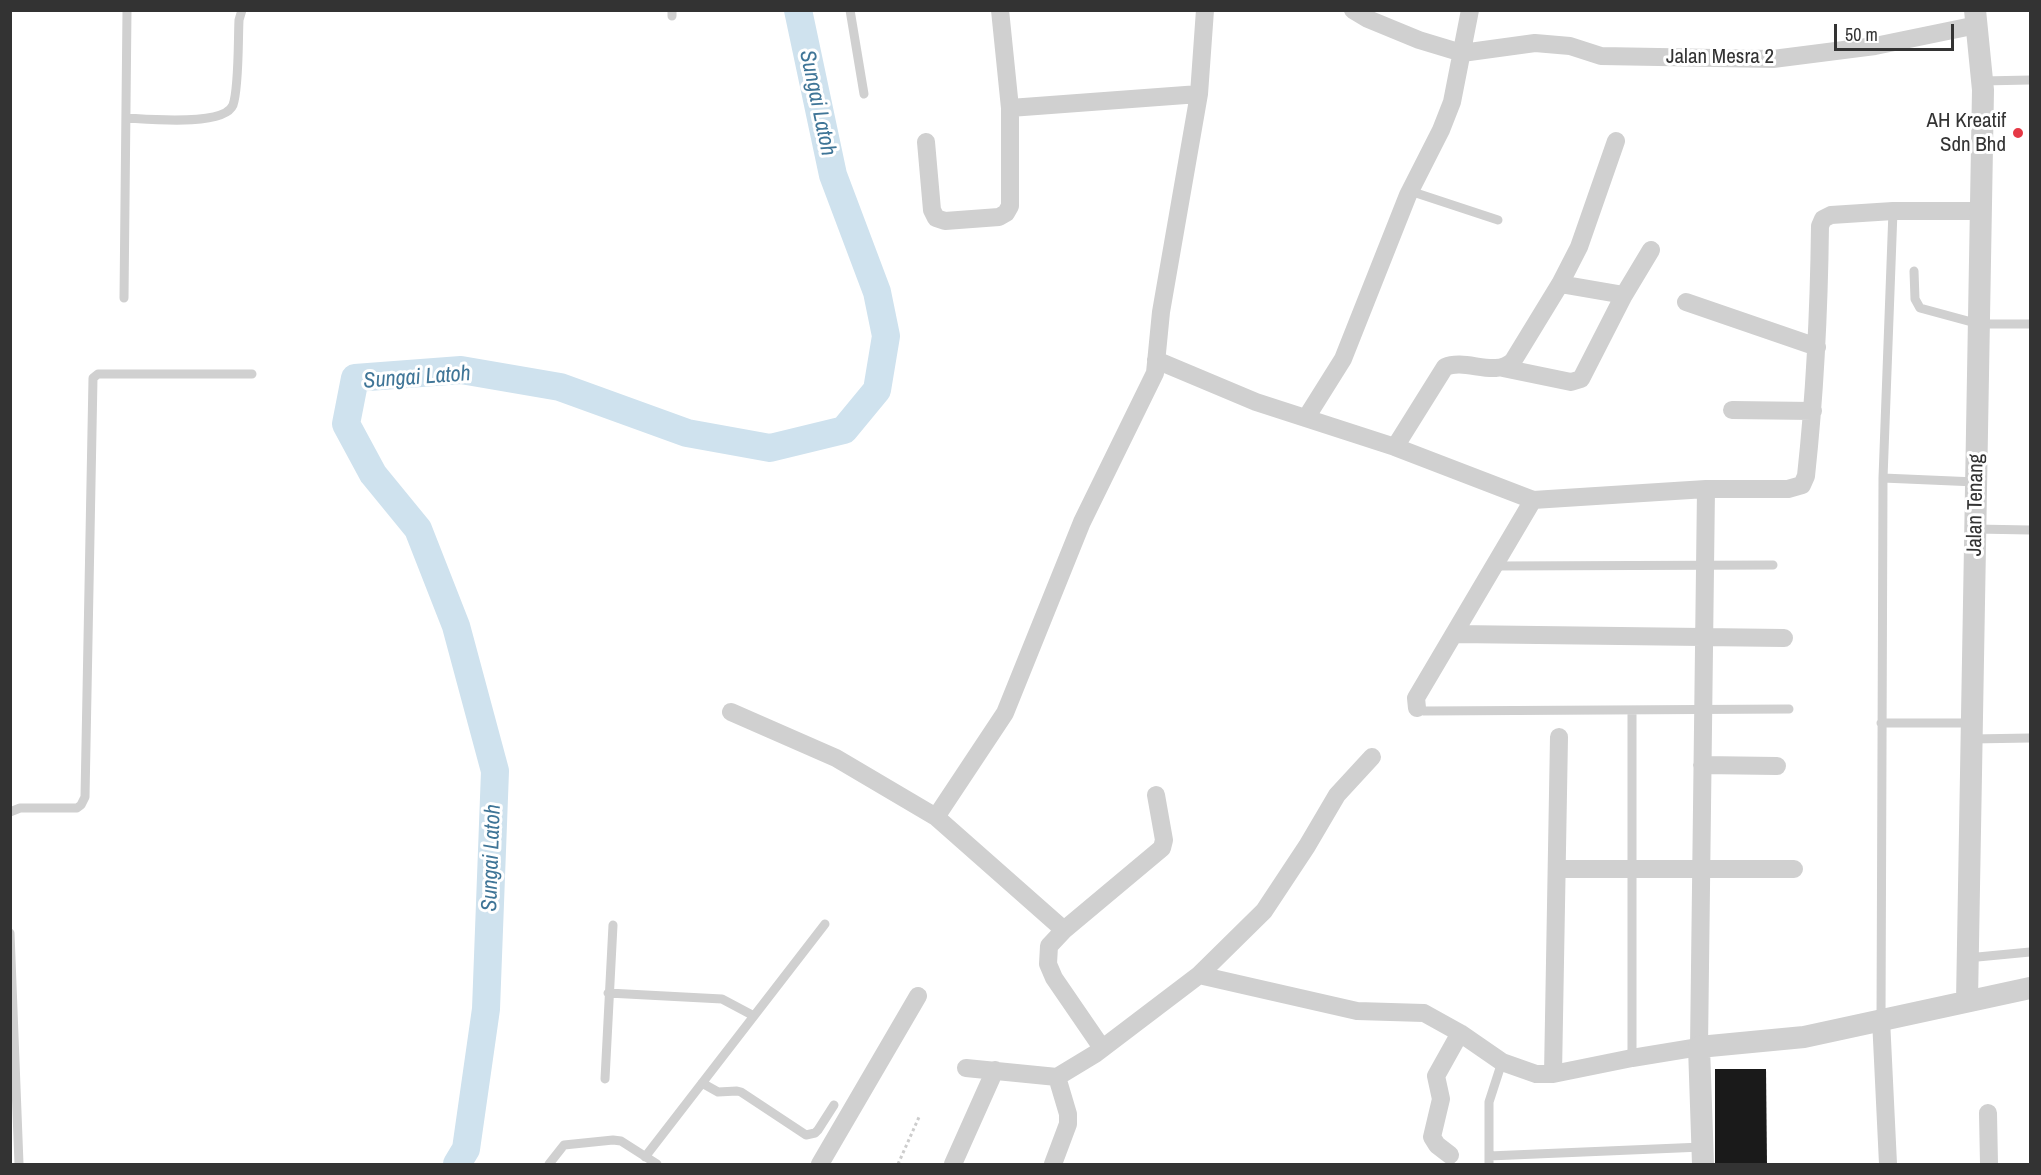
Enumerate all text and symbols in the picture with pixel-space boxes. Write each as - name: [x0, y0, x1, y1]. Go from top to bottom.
- scale bar: [1837, 12, 1957, 50]
- text: 50 m: [1845, 22, 1878, 47]
- street label: Jalan Mesra 2: [1666, 44, 1774, 70]
- water label: Sungai Latoh: [793, 48, 841, 158]
- place label: AH Kreatif Sdn Bhd: [1927, 108, 2006, 158]
- marker: AH Kreatif Sdn Bhd: [2011, 126, 2025, 140]
- water label: Sungai Latoh: [363, 361, 471, 395]
- street label: Jalan Tenang: [1963, 454, 1989, 556]
- water label: Sungai Latoh: [477, 804, 507, 912]

